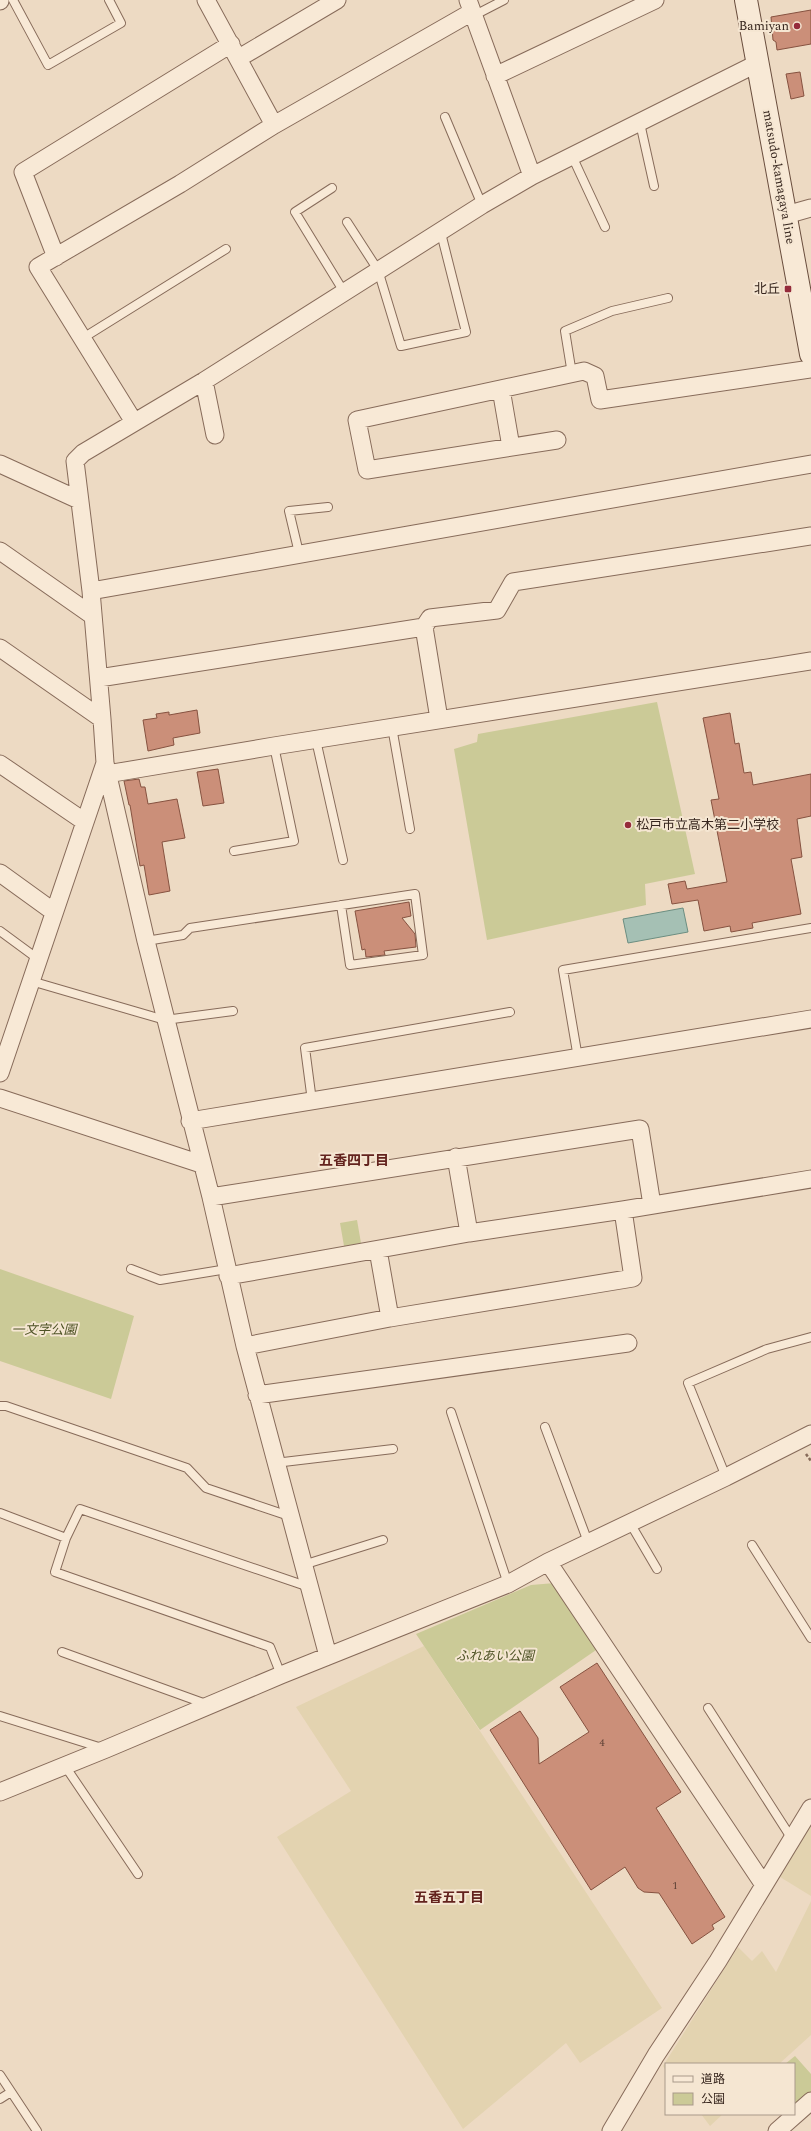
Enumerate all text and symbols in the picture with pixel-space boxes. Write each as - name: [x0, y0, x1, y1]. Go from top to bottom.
- place label: Bamiyan: [739, 16, 789, 36]
- marker: Bamiyan: [792, 21, 802, 31]
- street label: matsudo-kamagaya line: [757, 108, 801, 246]
- place label: 北丘: [754, 279, 780, 299]
- marker: 北丘: [783, 284, 793, 294]
- place label: 松戸市立高木第二小学校: [636, 815, 779, 835]
- marker: 松戸市立高木第二小学校: [623, 820, 633, 830]
- district label: 五香四丁目: [319, 1150, 389, 1171]
- park label: 一文字公園: [11, 1320, 78, 1340]
- park label: ふれあい公園: [456, 1646, 536, 1666]
- house number: 4: [599, 1734, 605, 1751]
- house number: 1: [672, 1877, 678, 1894]
- district label: 五香五丁目: [414, 1887, 484, 1908]
- legend: [665, 2063, 795, 2115]
- text: 道路: [701, 2070, 725, 2089]
- text: 公園: [701, 2090, 725, 2109]

